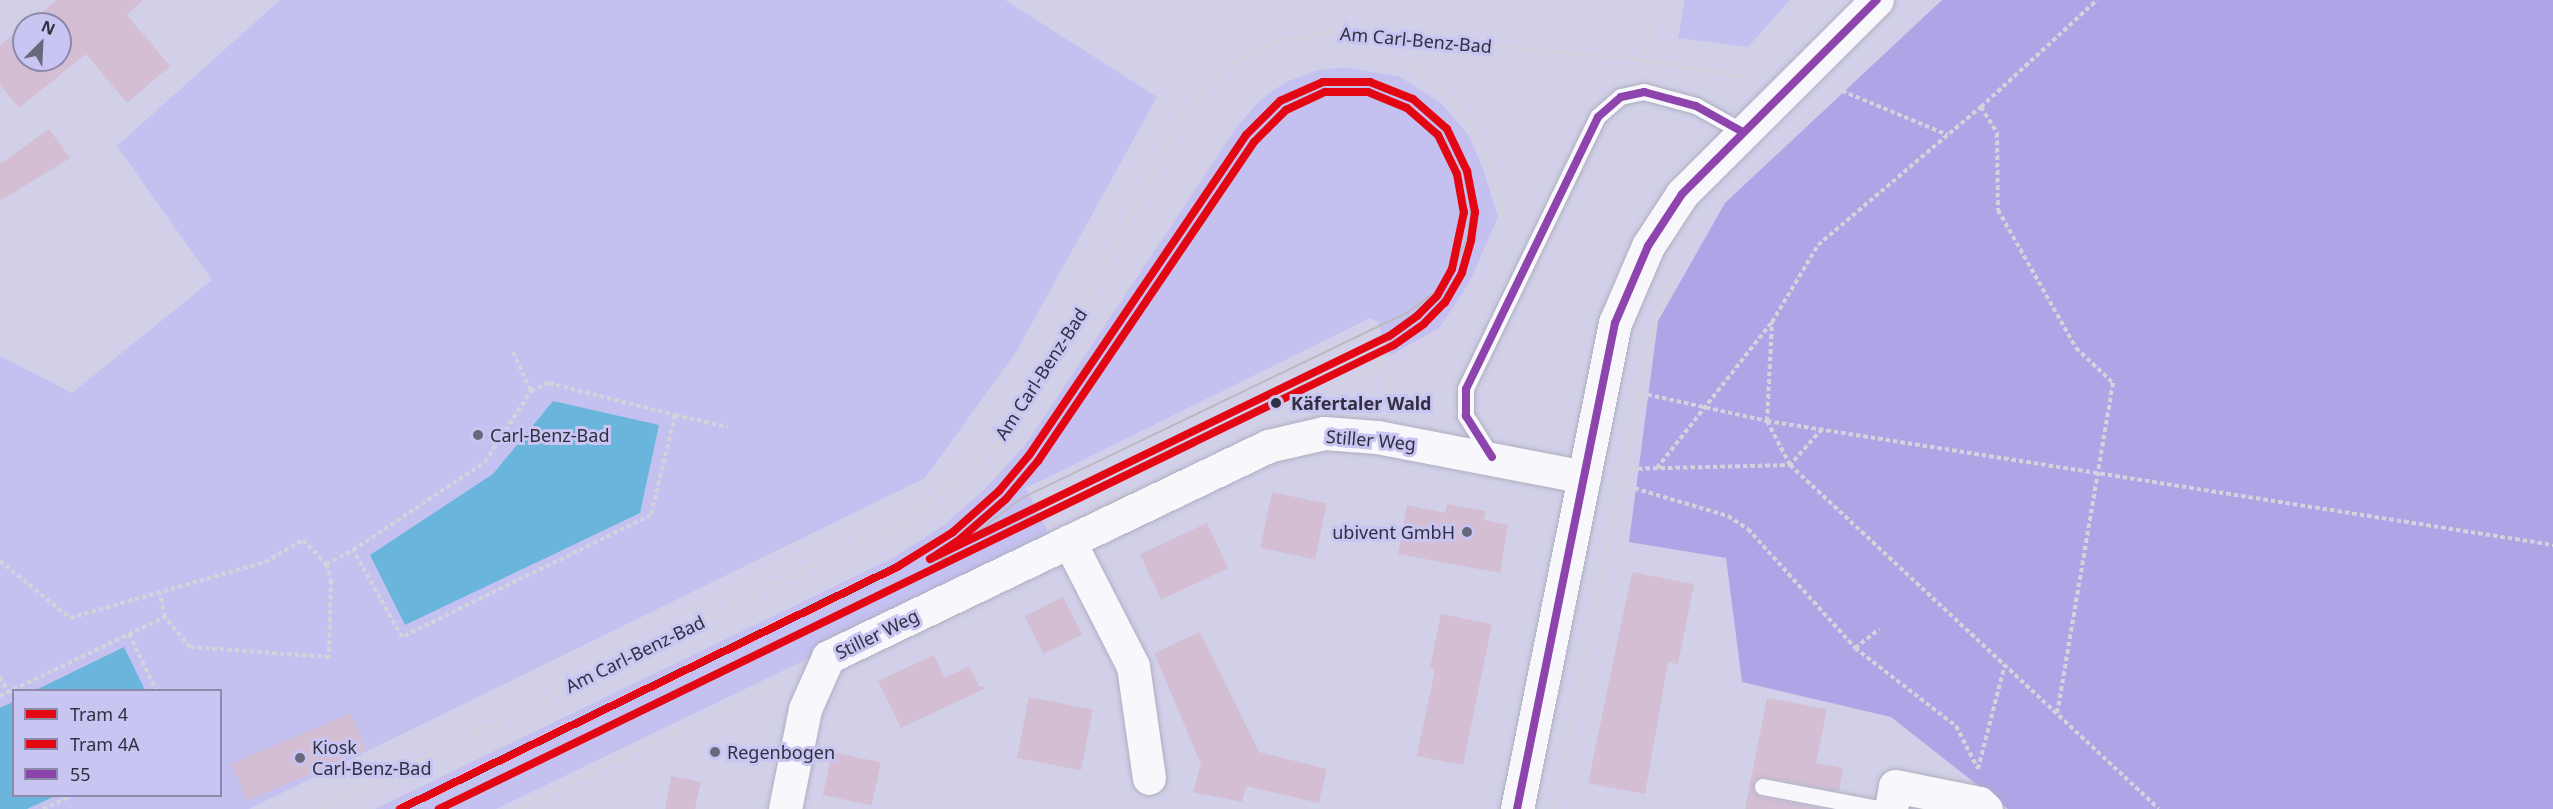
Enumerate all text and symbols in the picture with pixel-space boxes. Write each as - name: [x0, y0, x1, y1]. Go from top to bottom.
- north arrow: [12, 12, 72, 72]
- text: N: [38, 15, 59, 40]
- street label: Am Carl-Benz-Bad: [1339, 23, 1493, 57]
- street label: Am Carl-Benz-Bad: [990, 304, 1092, 444]
- place label: Käfertaler Wald: [1291, 392, 1431, 414]
- marker: Käfertaler Wald: [1266, 393, 1286, 413]
- place label: Carl-Benz-Bad: [490, 424, 609, 446]
- street label: Stiller Weg: [1325, 425, 1417, 455]
- marker: Carl-Benz-Bad: [471, 428, 485, 442]
- place label: ubivent GmbH: [1332, 521, 1455, 543]
- marker: ubivent GmbH: [1460, 525, 1474, 539]
- street label: Stiller Weg: [832, 605, 922, 663]
- street label: Am Carl-Benz-Bad: [562, 611, 708, 697]
- legend: [12, 689, 222, 797]
- text: Tram 4: [70, 702, 128, 726]
- text: Tram 4A: [70, 732, 140, 756]
- place label: Kiosk Carl-Benz-Bad: [312, 737, 431, 780]
- place label: Regenbogen: [727, 741, 835, 763]
- marker: Regenbogen: [708, 745, 722, 759]
- marker: Kiosk Carl-Benz-Bad: [293, 751, 307, 765]
- text: 55: [70, 762, 91, 786]

